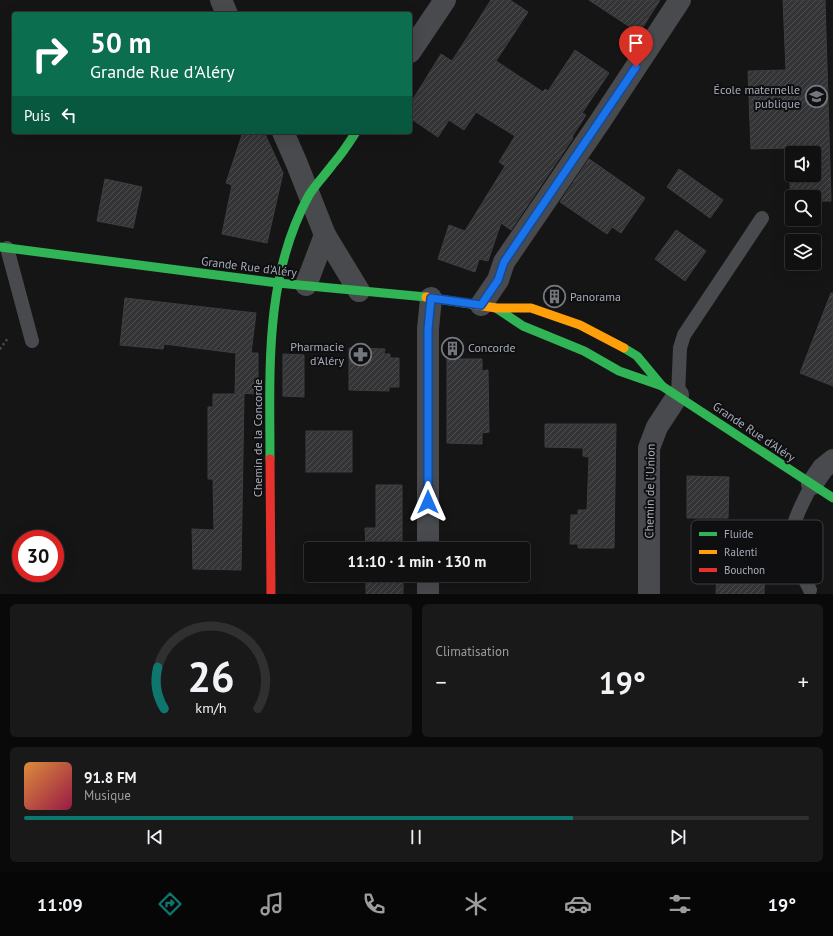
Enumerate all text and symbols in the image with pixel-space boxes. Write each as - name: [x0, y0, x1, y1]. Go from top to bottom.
- text: 50 m: [90, 24, 151, 61]
- pin: [619, 26, 653, 67]
- icon: right: [24, 28, 76, 80]
- icon: arrive: [625, 32, 647, 54]
- text: Grande Rue d'Aléry: [90, 60, 235, 83]
- place label: École maternelle publique: [714, 82, 800, 111]
- school or university icon: École maternelle publique: [803, 84, 829, 110]
- icon: left: [58, 104, 80, 126]
- text: Puis: [24, 106, 50, 125]
- map controls: [785, 146, 821, 270]
- button: sound: [785, 146, 821, 182]
- button: search: [785, 190, 821, 226]
- button: layers: [785, 234, 821, 270]
- street label: Grande Rue d'Aléry: [200, 253, 298, 280]
- building icon: Panorama: [542, 284, 568, 310]
- place label: Panorama: [570, 289, 621, 304]
- building icon: Concorde: [440, 335, 466, 361]
- place label: Pharmacie d'Aléry: [290, 339, 344, 368]
- place label: Concorde: [468, 340, 516, 355]
- pharmacy icon: Pharmacie d'Aléry: [347, 341, 373, 367]
- street label: Chemin de la Concorde: [250, 379, 265, 497]
- street label: Grande Rue d'Aléry: [710, 398, 799, 465]
- street label: Chemin de l'Union: [641, 444, 658, 538]
- position arrow: [407, 481, 449, 523]
- legend: [691, 520, 823, 584]
- text: Fluide: [724, 527, 754, 541]
- speed limit sign: 30: [12, 530, 64, 582]
- text: Ralenti: [724, 545, 757, 559]
- text: 11:10 · 1 min · 130 m: [348, 552, 486, 571]
- text: Bouchon: [724, 563, 765, 577]
- text: Climatisation: [436, 643, 509, 660]
- text: 26: [187, 649, 234, 702]
- text: 19°: [599, 663, 646, 702]
- text: −: [436, 668, 447, 696]
- text: +: [798, 668, 809, 696]
- text: km/h: [195, 697, 226, 716]
- text: 91.8 FM: [84, 768, 137, 787]
- text: Musique: [84, 787, 131, 804]
- icon: previous: [144, 826, 166, 848]
- icon: pause: [405, 826, 427, 848]
- icon: next: [667, 826, 689, 848]
- icon: directions: [156, 890, 184, 918]
- icon: music: [258, 890, 286, 918]
- icon: phone: [360, 890, 388, 918]
- icon: climate: [462, 890, 490, 918]
- icon: car: [564, 890, 592, 918]
- icon: filters: [666, 890, 694, 918]
- text: 11:09: [37, 893, 83, 916]
- text: 19°: [768, 893, 796, 916]

